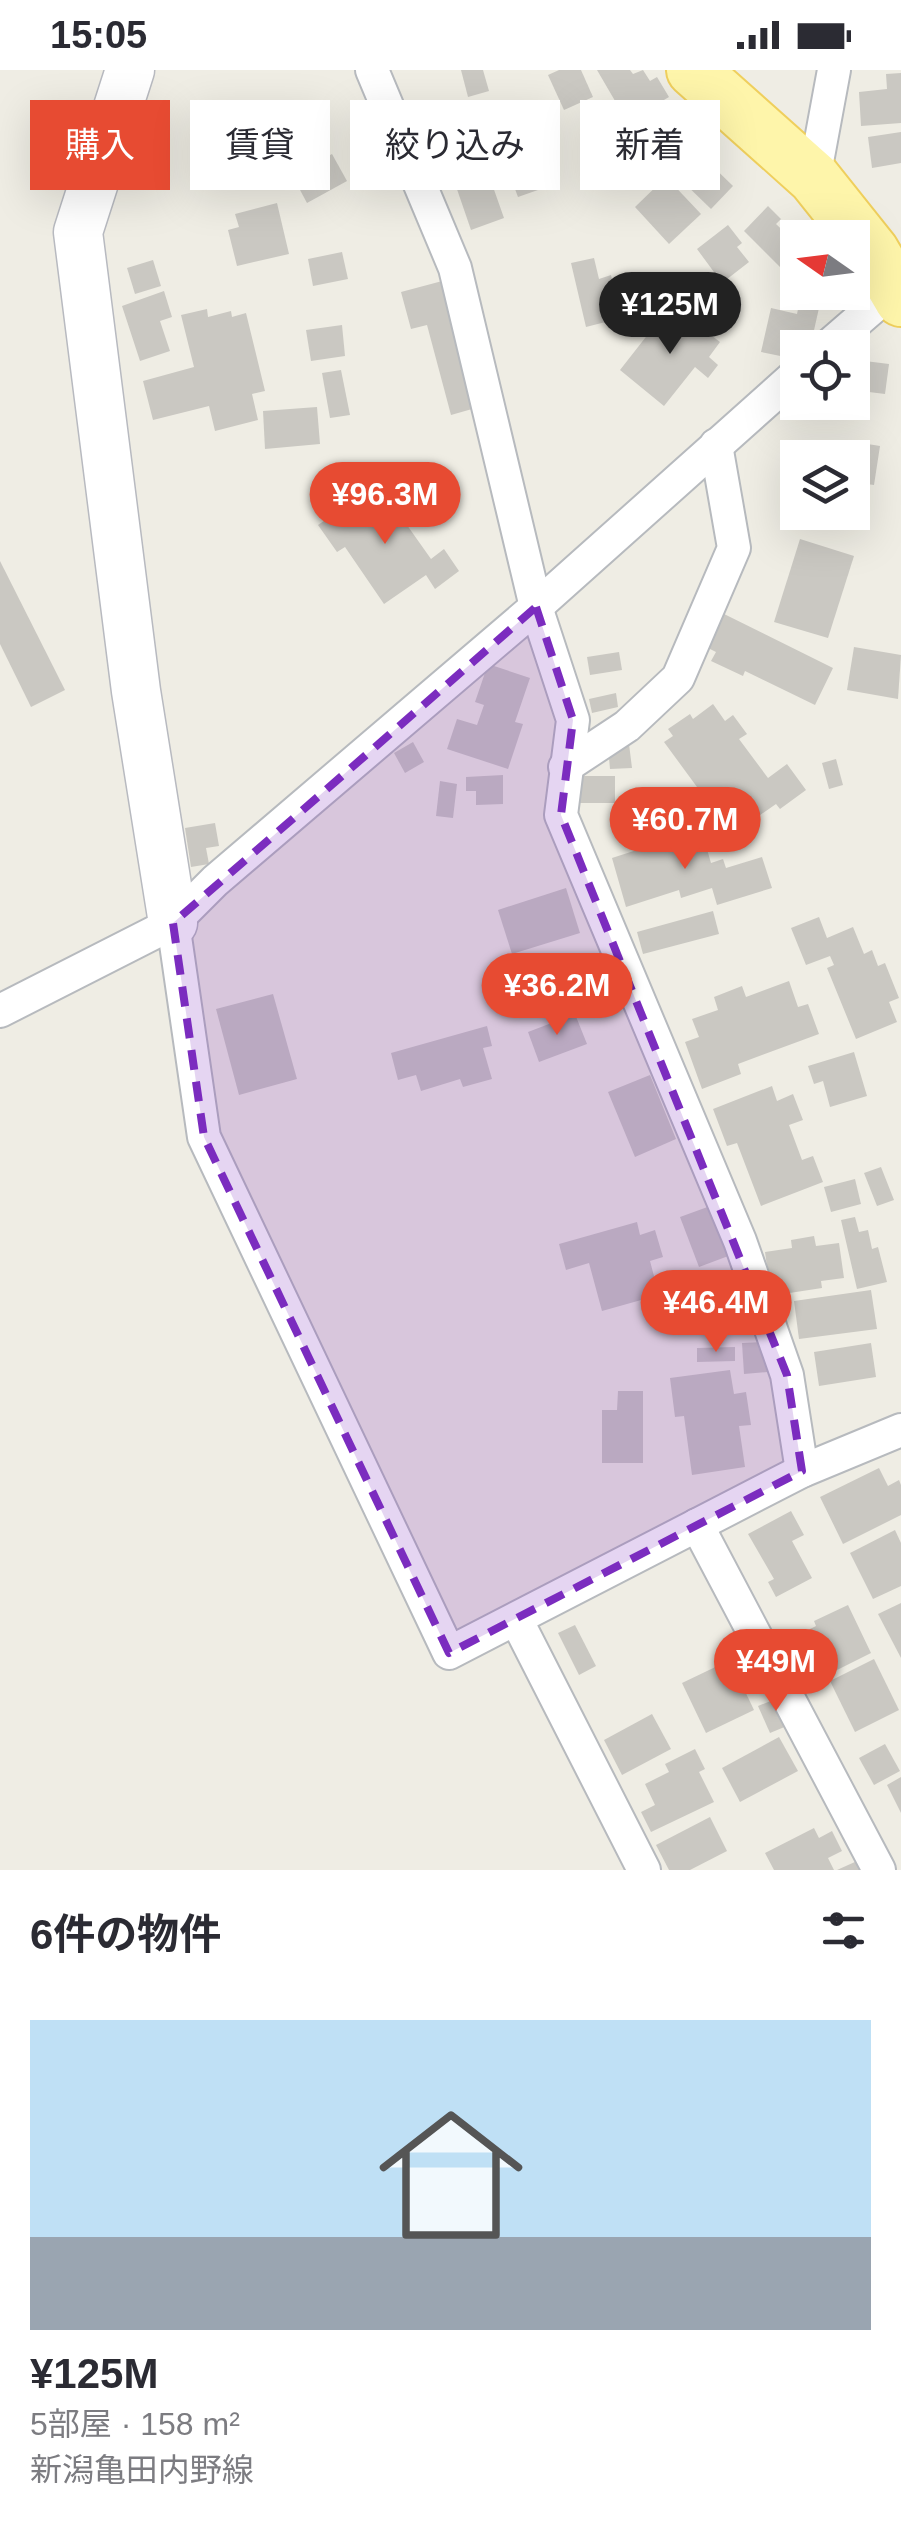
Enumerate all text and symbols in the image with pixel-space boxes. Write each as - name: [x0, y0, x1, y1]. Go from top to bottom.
- text: 15:05: [50, 14, 147, 56]
- chip: 購入: [30, 100, 170, 190]
- chip: 賃貸: [190, 100, 330, 190]
- chip: 絞り込み: [350, 100, 560, 190]
- chip: 新着: [580, 100, 720, 190]
- north arrow: [780, 220, 870, 310]
- map controls: [780, 220, 870, 530]
- pin: ¥125M: [600, 272, 740, 357]
- text: ¥125M: [621, 286, 719, 322]
- button: locate: [780, 330, 870, 420]
- button: layers: [780, 440, 870, 530]
- pin: ¥96.3M: [304, 462, 466, 547]
- text: ¥96.3M: [332, 476, 438, 512]
- pin: ¥60.7M: [604, 787, 766, 872]
- text: ¥60.7M: [632, 801, 738, 837]
- pin: ¥36.2M: [476, 953, 638, 1038]
- text: ¥36.2M: [504, 967, 610, 1003]
- pin: ¥46.4M: [635, 1270, 797, 1355]
- text: ¥46.4M: [663, 1284, 769, 1320]
- pin: ¥49M: [717, 1629, 835, 1714]
- text: ¥49M: [736, 1643, 816, 1679]
- icon: filters: [816, 1903, 871, 1958]
- text: 6件の物件: [30, 1911, 221, 1958]
- icon: home: [361, 2085, 541, 2265]
- text: ¥125M: [30, 2350, 158, 2397]
- text: 5部屋 · 158 m²: [30, 2406, 240, 2442]
- text: 新潟亀田内野線: [30, 2452, 254, 2488]

